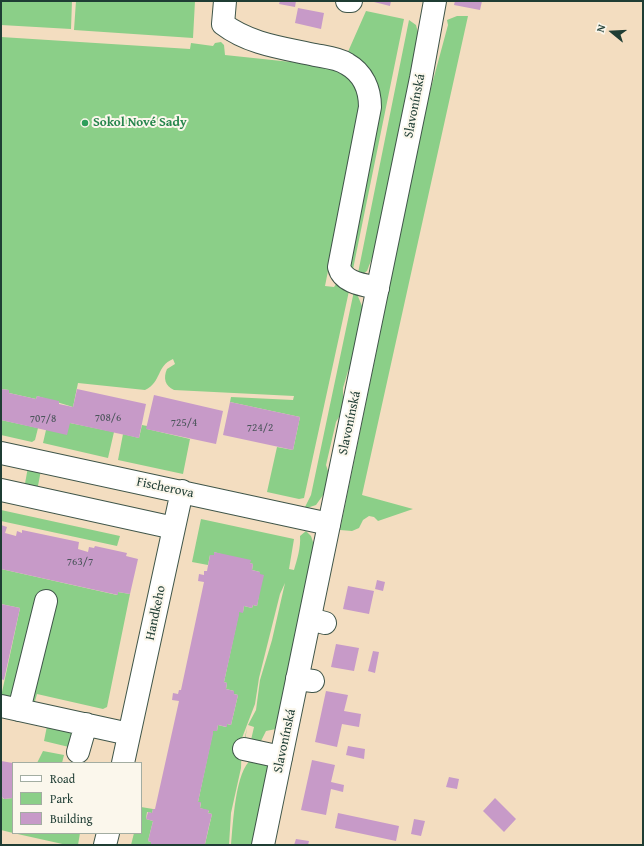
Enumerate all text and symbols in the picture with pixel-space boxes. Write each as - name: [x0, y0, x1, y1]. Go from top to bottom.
- north arrow: [592, 12, 632, 52]
- text: N: [592, 22, 609, 34]
- street label: Slavonínská: [401, 73, 429, 139]
- place label: Sokol Nové Sady: [93, 115, 187, 131]
- marker: Sokol Nové Sady: [80, 118, 90, 128]
- street label: Slavonínská: [336, 390, 364, 456]
- house number: 708/6: [95, 411, 121, 425]
- house number: 707/8: [30, 412, 56, 426]
- house number: 725/4: [171, 416, 197, 430]
- house number: 724/2: [247, 421, 273, 435]
- street label: Fischerova: [135, 474, 195, 502]
- house number: 763/7: [67, 555, 93, 569]
- street label: Handkeho: [143, 584, 169, 642]
- street label: Slavonínská: [271, 708, 299, 774]
- legend: [12, 762, 142, 834]
- text: Road: [50, 770, 75, 787]
- text: Park: [50, 790, 73, 807]
- text: Building: [50, 810, 93, 827]

